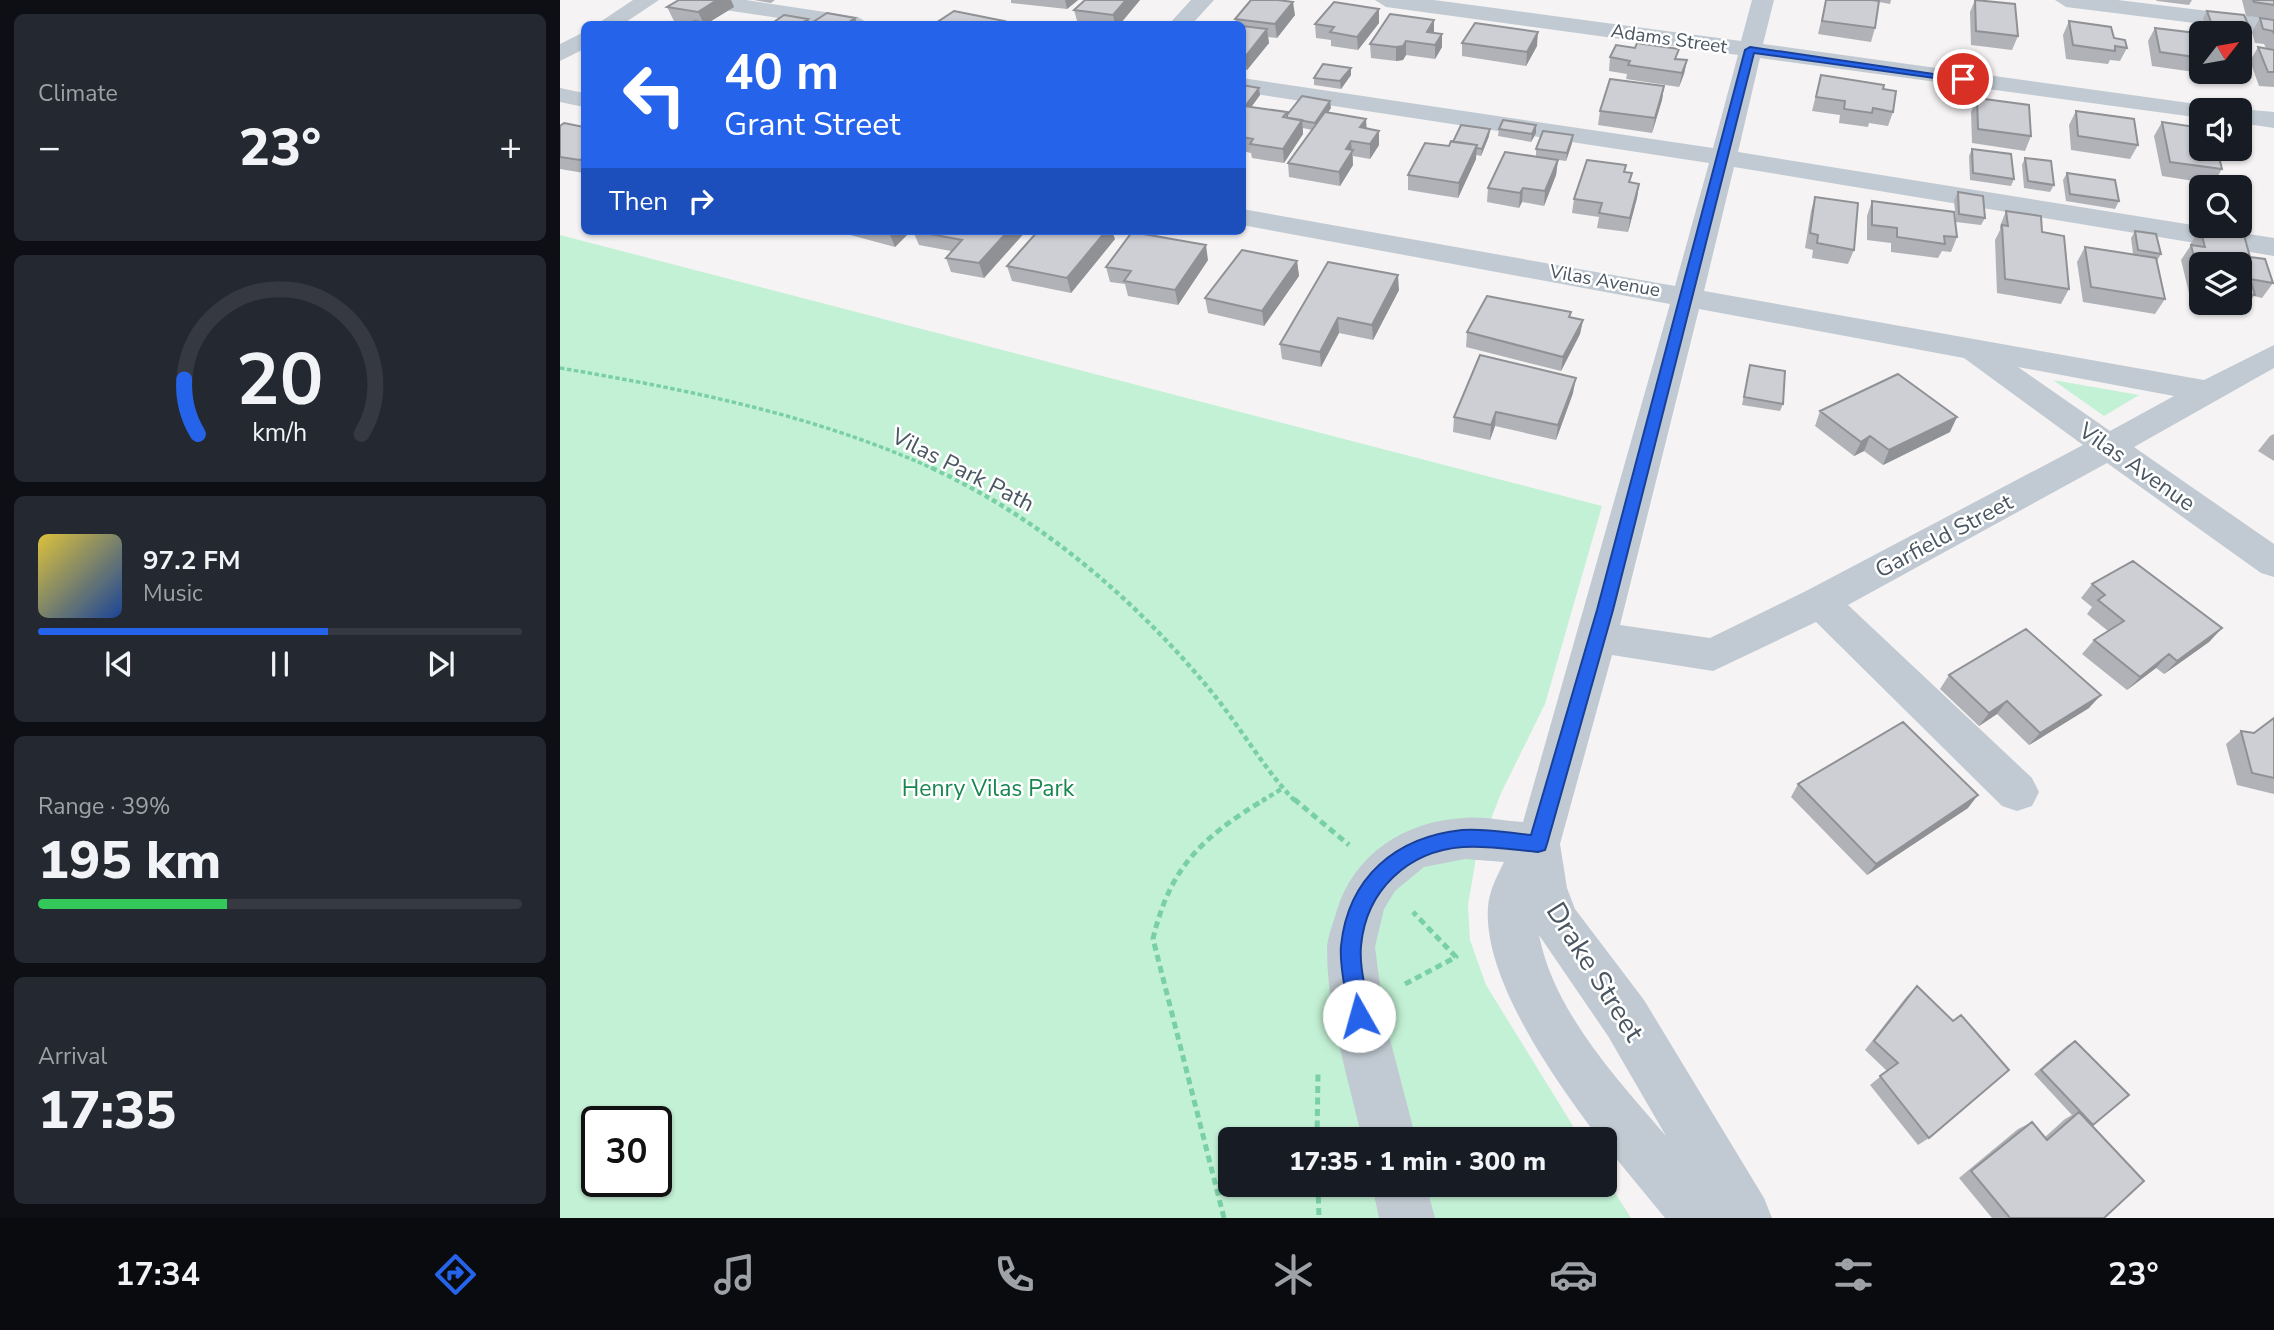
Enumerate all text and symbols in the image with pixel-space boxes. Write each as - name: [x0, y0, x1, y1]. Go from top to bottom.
- street label: Adams Street: [1609, 18, 1729, 60]
- north arrow: [2189, 21, 2252, 84]
- map controls: [2189, 21, 2252, 315]
- text: 40 m: [724, 39, 839, 106]
- icon: left: [609, 49, 700, 140]
- pin: [1933, 49, 1993, 109]
- icon: arrive: [1944, 60, 1982, 98]
- text: Climate: [38, 78, 118, 109]
- button: sound: [2189, 98, 2252, 161]
- text: Grant Street: [724, 103, 900, 146]
- text: 23°: [239, 112, 321, 183]
- text: −: [38, 122, 61, 173]
- text: +: [499, 122, 522, 173]
- button: search: [2189, 175, 2252, 238]
- icon: right: [682, 182, 720, 220]
- text: Then: [609, 184, 668, 219]
- button: layers: [2189, 252, 2252, 315]
- street label: Vilas Avenue: [1547, 258, 1662, 304]
- text: 20: [236, 331, 324, 431]
- street label: Vilas Avenue: [2072, 415, 2201, 519]
- text: km/h: [252, 416, 308, 450]
- street label: Vilas Park Path: [885, 420, 1040, 519]
- street label: Garfield Street: [1870, 486, 2019, 585]
- text: 97.2 FM: [143, 543, 240, 578]
- text: Music: [143, 578, 203, 609]
- icon: previous: [100, 645, 138, 683]
- icon: pause: [261, 645, 299, 683]
- icon: next: [422, 645, 460, 683]
- park label: Henry Vilas Park: [902, 773, 1075, 804]
- text: Range · 39%: [38, 791, 170, 822]
- text: 195 km: [38, 825, 221, 896]
- street label: Drake Street: [1537, 895, 1653, 1049]
- position arrow: [1322, 979, 1396, 1053]
- text: Arrival: [38, 1041, 107, 1072]
- text: 17:35: [38, 1075, 176, 1146]
- speed limit sign: 30: [581, 1106, 672, 1197]
- text: 17:35 · 1 min · 300 m: [1289, 1144, 1546, 1179]
- icon: directions: [431, 1250, 480, 1299]
- icon: music: [710, 1250, 759, 1299]
- icon: phone: [990, 1250, 1039, 1299]
- icon: climate: [1269, 1250, 1318, 1299]
- icon: car: [1549, 1250, 1598, 1299]
- icon: filters: [1829, 1250, 1878, 1299]
- text: 17:34: [115, 1253, 200, 1296]
- text: 23°: [2108, 1253, 2159, 1296]

